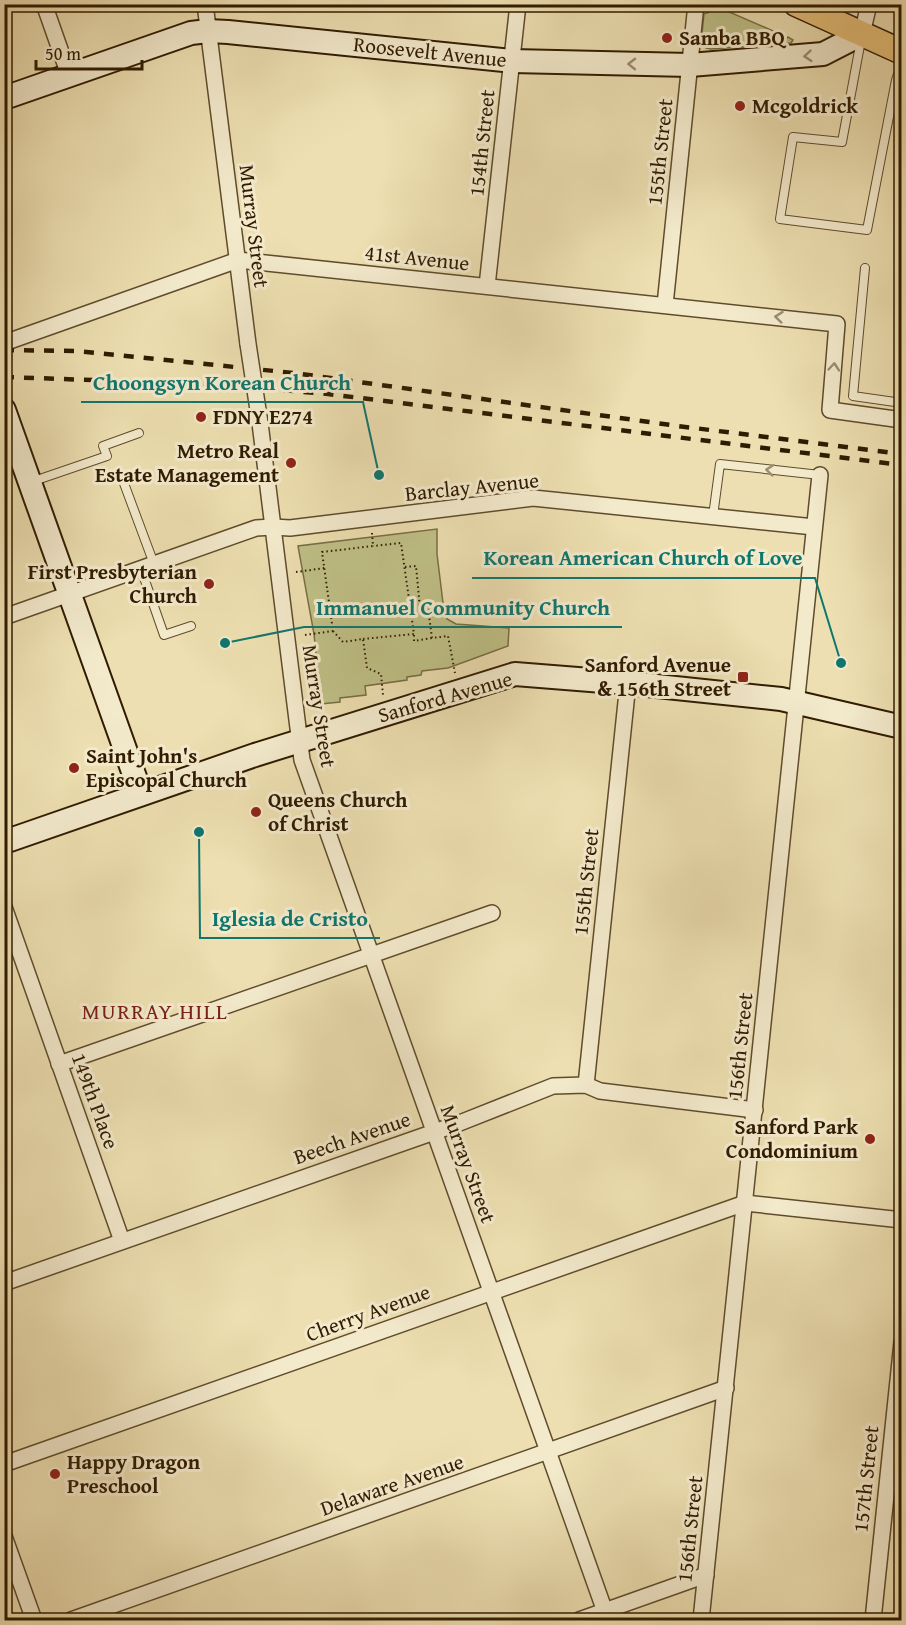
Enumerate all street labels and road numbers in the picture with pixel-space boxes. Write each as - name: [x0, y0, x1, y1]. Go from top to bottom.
- street label: Roosevelt Avenue: [352, 28, 508, 75]
- street label: 154th Street: [460, 87, 503, 198]
- street label: 155th Street: [638, 96, 681, 207]
- street label: Murray Street: [232, 163, 277, 290]
- street label: 41st Avenue: [363, 237, 471, 278]
- street label: Barclay Avenue: [403, 464, 541, 509]
- street label: Murray Street: [294, 642, 345, 770]
- street label: Sanford Avenue: [374, 663, 516, 730]
- street label: 155th Street: [564, 826, 607, 937]
- street label: 156th Street: [718, 990, 761, 1101]
- street label: 149th Place: [64, 1048, 127, 1153]
- street label: Murray Street: [433, 1100, 504, 1228]
- street label: Beech Avenue: [289, 1103, 414, 1172]
- street label: Cherry Avenue: [301, 1276, 434, 1349]
- street label: 157th Street: [844, 1423, 887, 1534]
- street label: Delaware Avenue: [316, 1445, 468, 1524]
- street label: 156th Street: [668, 1473, 711, 1584]

